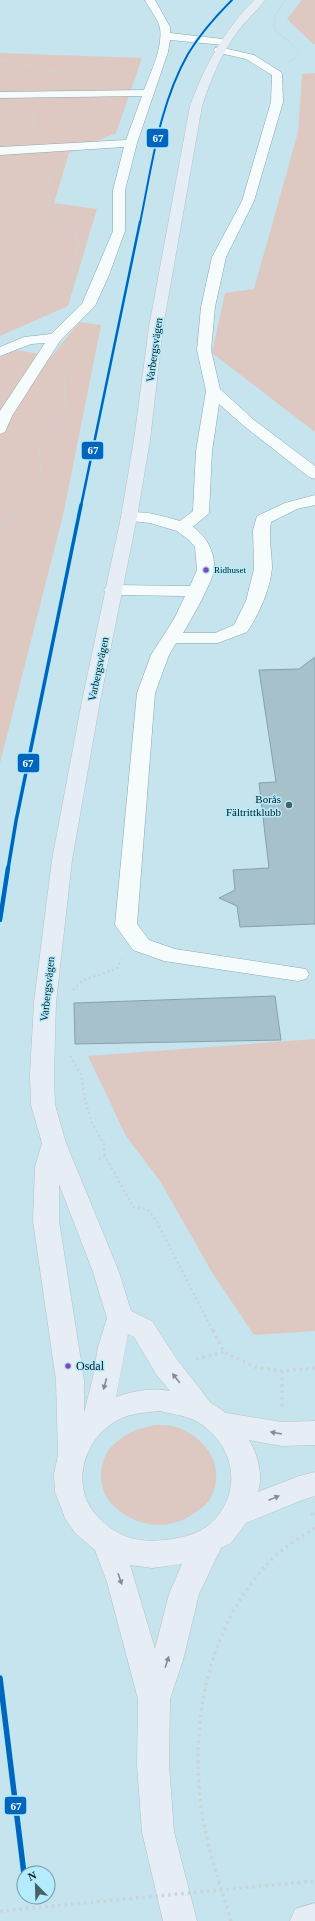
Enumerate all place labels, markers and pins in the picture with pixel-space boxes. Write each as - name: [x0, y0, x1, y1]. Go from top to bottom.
- marker: Ridhuset: [201, 565, 211, 575]
- place label: Ridhuset: [214, 565, 247, 575]
- place label: Borås Fältrittklubb: [226, 793, 282, 818]
- marker: Borås Fältrittklubb: [284, 800, 294, 810]
- place label: Osdal: [76, 1359, 105, 1373]
- marker: Osdal: [63, 1361, 73, 1371]

